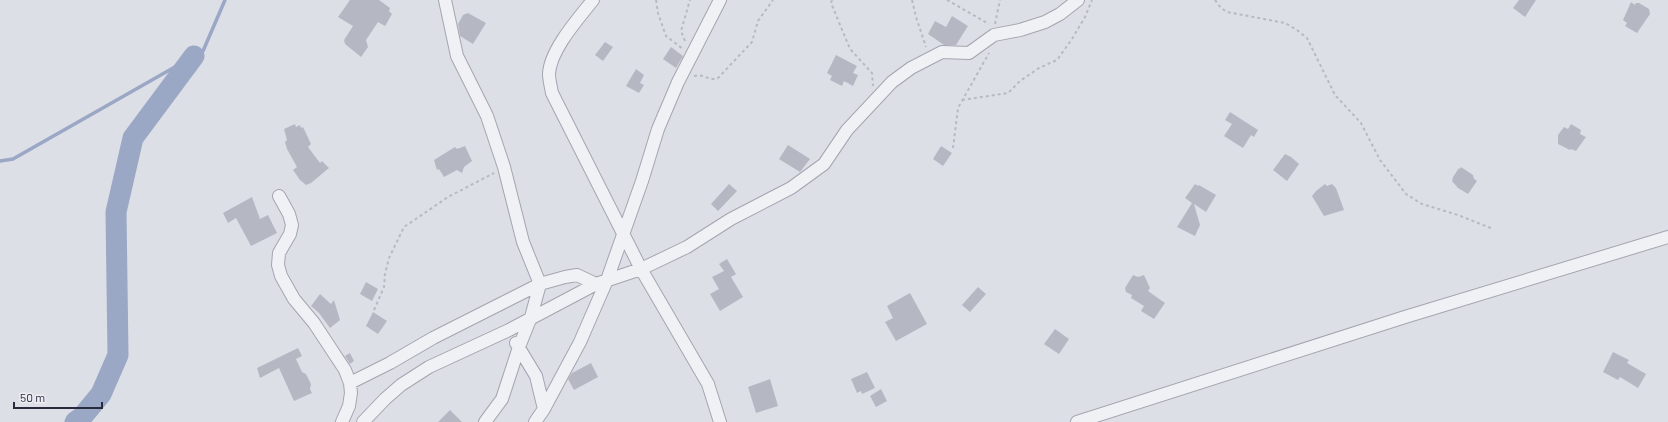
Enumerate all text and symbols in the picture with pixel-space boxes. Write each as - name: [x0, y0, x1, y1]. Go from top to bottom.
- scale bar: [14, 384, 102, 410]
- text: 50 m: [20, 390, 45, 404]

